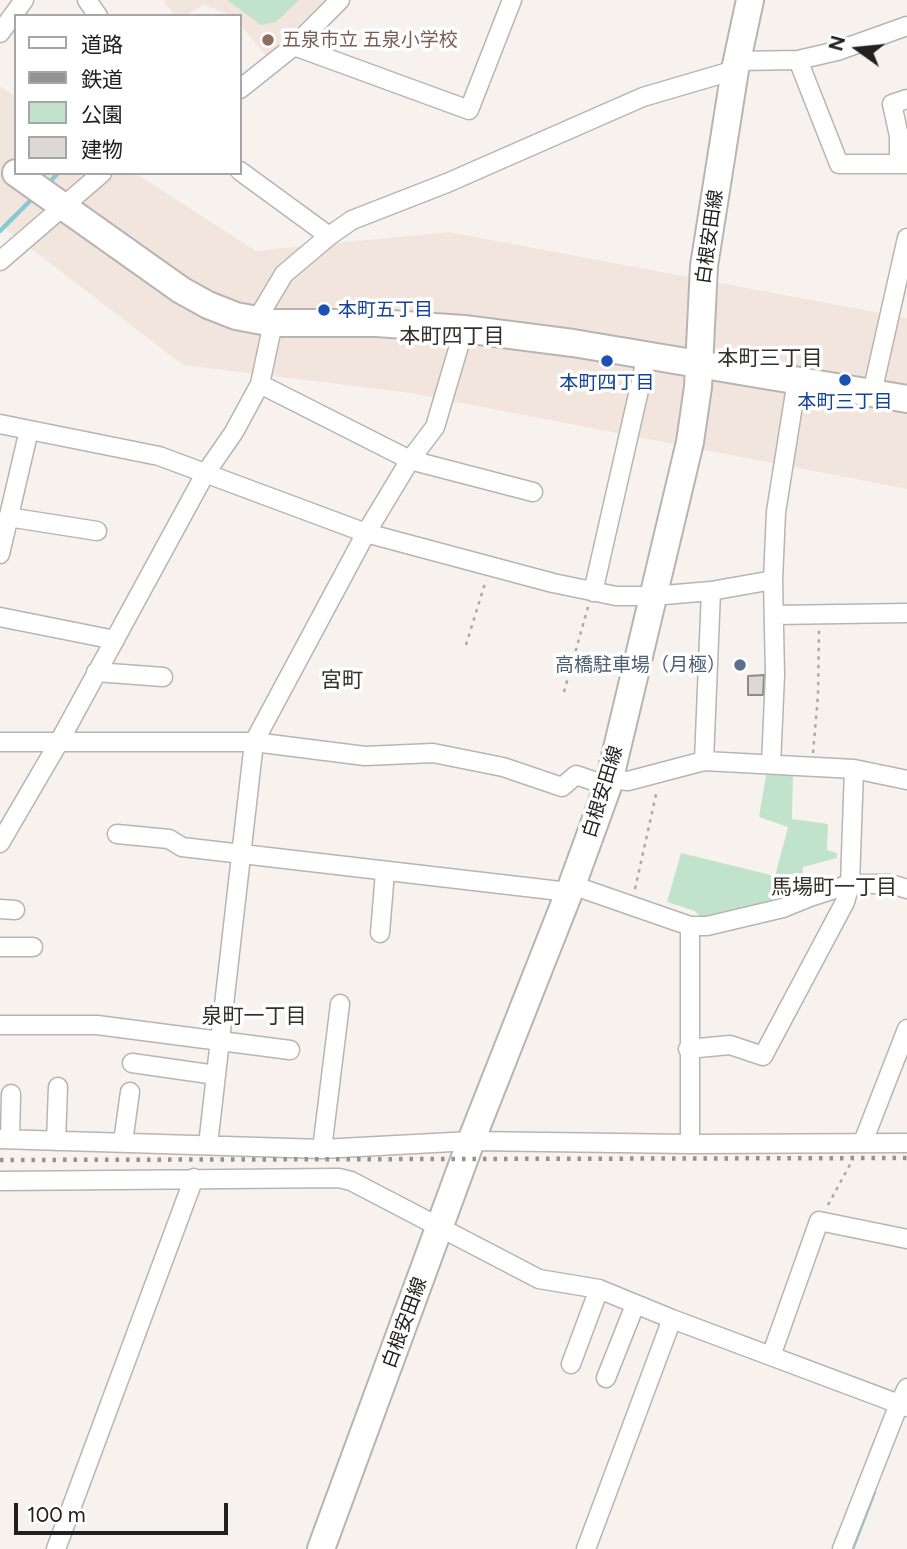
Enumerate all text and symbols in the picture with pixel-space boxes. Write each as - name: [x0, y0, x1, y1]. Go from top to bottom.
- legend: [14, 14, 242, 175]
- north arrow: [823, 14, 893, 84]
- place label: 五泉市立 五泉小学校: [282, 29, 458, 51]
- text: 道路: [81, 32, 123, 57]
- marker: 五泉市立 五泉小学校: [260, 32, 276, 48]
- text: N: [824, 33, 850, 54]
- text: 鉄道: [81, 67, 123, 92]
- text: 公園: [81, 102, 123, 127]
- text: 建物: [81, 137, 123, 162]
- street label: 白根安田線: [692, 188, 728, 286]
- place label: 本町五丁目: [338, 299, 433, 321]
- marker: 本町五丁目: [316, 302, 332, 318]
- district label: 本町四丁目: [400, 324, 504, 350]
- district label: 本町三丁目: [718, 346, 822, 372]
- marker: 本町四丁目: [599, 353, 615, 369]
- place label: 本町四丁目: [560, 372, 654, 394]
- marker: 本町三丁目: [837, 372, 853, 388]
- place label: 本町三丁目: [798, 391, 892, 413]
- place label: 高橋駐車場（月極）: [555, 654, 726, 676]
- marker: 高橋駐車場（月極）: [732, 657, 748, 673]
- district label: 宮町: [321, 668, 363, 694]
- street label: 白根安田線: [578, 743, 628, 841]
- district label: 馬場町一丁目: [771, 875, 897, 901]
- district label: 泉町一丁目: [202, 1004, 306, 1030]
- street label: 白根安田線: [378, 1274, 432, 1372]
- scale bar: [18, 1490, 231, 1534]
- text: 100 m: [27, 1502, 86, 1527]

